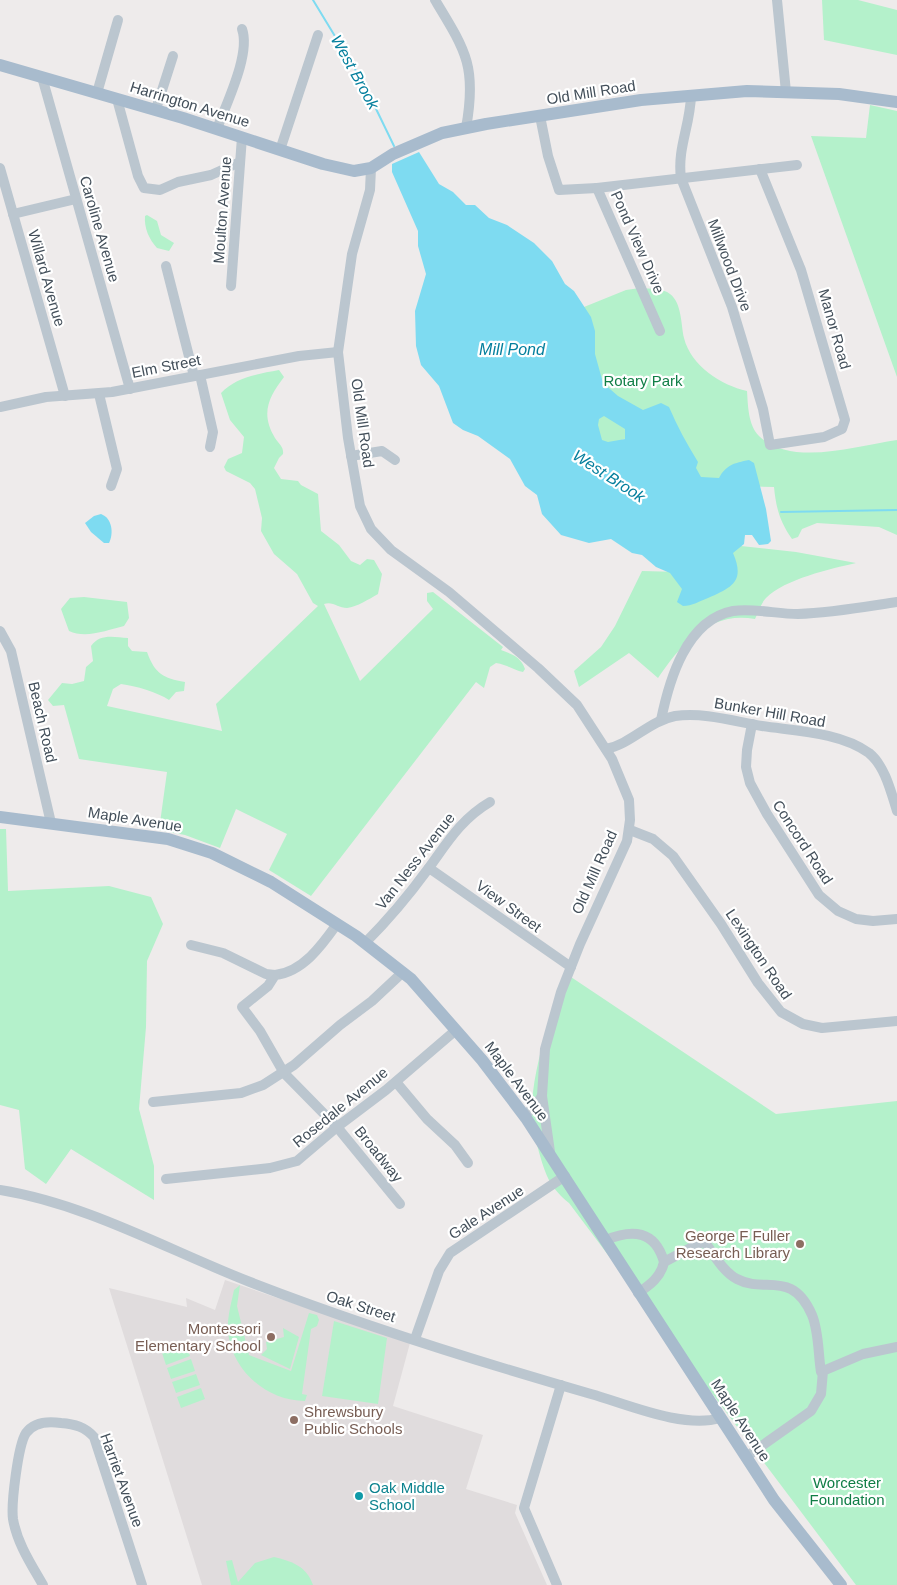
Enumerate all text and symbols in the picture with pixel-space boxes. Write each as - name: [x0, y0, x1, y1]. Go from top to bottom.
- water label: West Brook: [328, 32, 383, 113]
- street label: Old Mill Road: [545, 77, 637, 107]
- street label: Harrington Avenue: [128, 78, 252, 130]
- street label: Moulton Avenue: [210, 156, 234, 264]
- street label: Caroline Avenue: [77, 174, 123, 284]
- street label: Pond View Drive: [608, 188, 668, 296]
- street label: Millwood Drive: [705, 216, 755, 314]
- street label: Willard Avenue: [25, 228, 69, 328]
- street label: Manor Road: [815, 287, 855, 371]
- water label: Mill Pond: [479, 341, 546, 358]
- street label: Elm Street: [130, 351, 203, 381]
- park label: Rotary Park: [603, 372, 683, 389]
- street label: Old Mill Road: [348, 377, 378, 469]
- water label: West Brook: [570, 446, 649, 506]
- street label: Beach Road: [25, 680, 61, 764]
- street label: Bunker Hill Road: [713, 694, 827, 730]
- street label: Concord Road: [770, 797, 836, 887]
- street label: Maple Avenue: [87, 803, 183, 835]
- street label: Van Ness Avenue: [372, 809, 458, 913]
- street label: Old Mill Road: [568, 827, 620, 917]
- street label: View Street: [473, 877, 546, 936]
- street label: Lexington Road: [723, 906, 795, 1002]
- street label: Maple Avenue: [482, 1038, 552, 1124]
- street label: Rosedale Avenue: [289, 1063, 391, 1151]
- street label: Broadway: [351, 1123, 407, 1186]
- street label: Gale Avenue: [445, 1182, 527, 1242]
- place label: George F Fuller Research Library: [676, 1227, 790, 1261]
- marker: George F Fuller Research Library: [794, 1238, 806, 1250]
- street label: Oak Street: [324, 1287, 399, 1325]
- place label: Montessori Elementary School: [135, 1320, 261, 1354]
- marker: Montessori Elementary School: [265, 1331, 277, 1343]
- street label: Maple Avenue: [708, 1376, 774, 1464]
- place label: Shrewsbury Public Schools: [304, 1403, 402, 1437]
- marker: Shrewsbury Public Schools: [288, 1414, 300, 1426]
- street label: Harriet Avenue: [97, 1431, 147, 1529]
- park label: Worcester Foundation: [809, 1474, 885, 1508]
- place label: Oak Middle School: [369, 1479, 445, 1513]
- marker: Oak Middle School: [353, 1490, 365, 1502]

